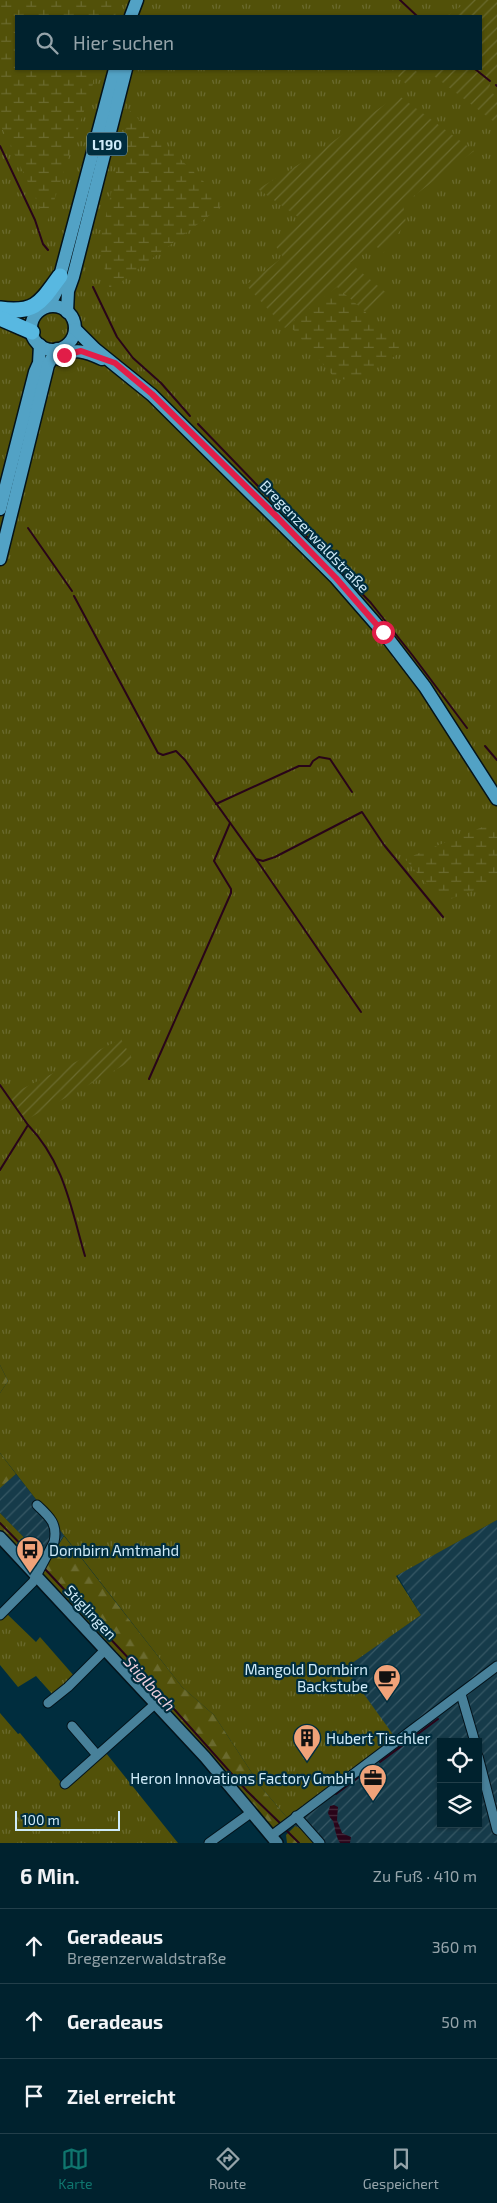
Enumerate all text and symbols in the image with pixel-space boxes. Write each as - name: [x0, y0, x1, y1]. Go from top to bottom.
- search box: [15, 15, 482, 70]
- icon: search: [33, 29, 61, 57]
- text: Hier suchen: [73, 31, 174, 54]
- road number: L190: [87, 132, 127, 156]
- route end: [53, 344, 76, 367]
- street label: Bregenzerwaldstraße: [257, 476, 373, 596]
- route start: [372, 621, 395, 644]
- bus stop icon: Dornbirn Amtmahd: [15, 1535, 45, 1574]
- place label: Dornbirn Amtmahd: [49, 1541, 179, 1559]
- street label: Stiglingen: [61, 1581, 121, 1643]
- water label: Stiglbach: [120, 1651, 180, 1715]
- place label: Mangold Dornbirn Backstube: [244, 1660, 368, 1695]
- cafe icon: Mangold Dornbirn Backstube: [372, 1663, 402, 1702]
- building icon: Hubert Tischler: [292, 1723, 322, 1762]
- place label: Hubert Tischler: [326, 1729, 431, 1747]
- map controls: [437, 1738, 482, 1828]
- button: locate: [437, 1738, 482, 1783]
- office icon: Heron Innovations Factory GmbH: [358, 1763, 388, 1802]
- place label: Heron Innovations Factory GmbH: [130, 1769, 354, 1787]
- button: layers: [437, 1783, 482, 1828]
- scale bar: [15, 1808, 120, 1831]
- text: 100 m: [22, 1811, 60, 1828]
- text: 6 Min.: [20, 1863, 80, 1888]
- text: Zu Fuß · 410 m: [373, 1866, 477, 1885]
- text: Geradeaus: [67, 1925, 163, 1948]
- icon: ahead: [20, 1932, 48, 1960]
- text: 360 m: [432, 1937, 477, 1956]
- text: Bregenzerwaldstraße: [67, 1948, 226, 1967]
- icon: ahead: [20, 2007, 48, 2035]
- text: Geradeaus: [67, 2010, 163, 2033]
- text: 50 m: [441, 2012, 477, 2031]
- icon: arrive: [20, 2082, 48, 2110]
- text: Ziel erreicht: [67, 2085, 176, 2108]
- tab: Karte: [58, 2145, 93, 2192]
- tab: Route: [209, 2145, 246, 2192]
- tab: Gespeichert: [363, 2145, 439, 2192]

